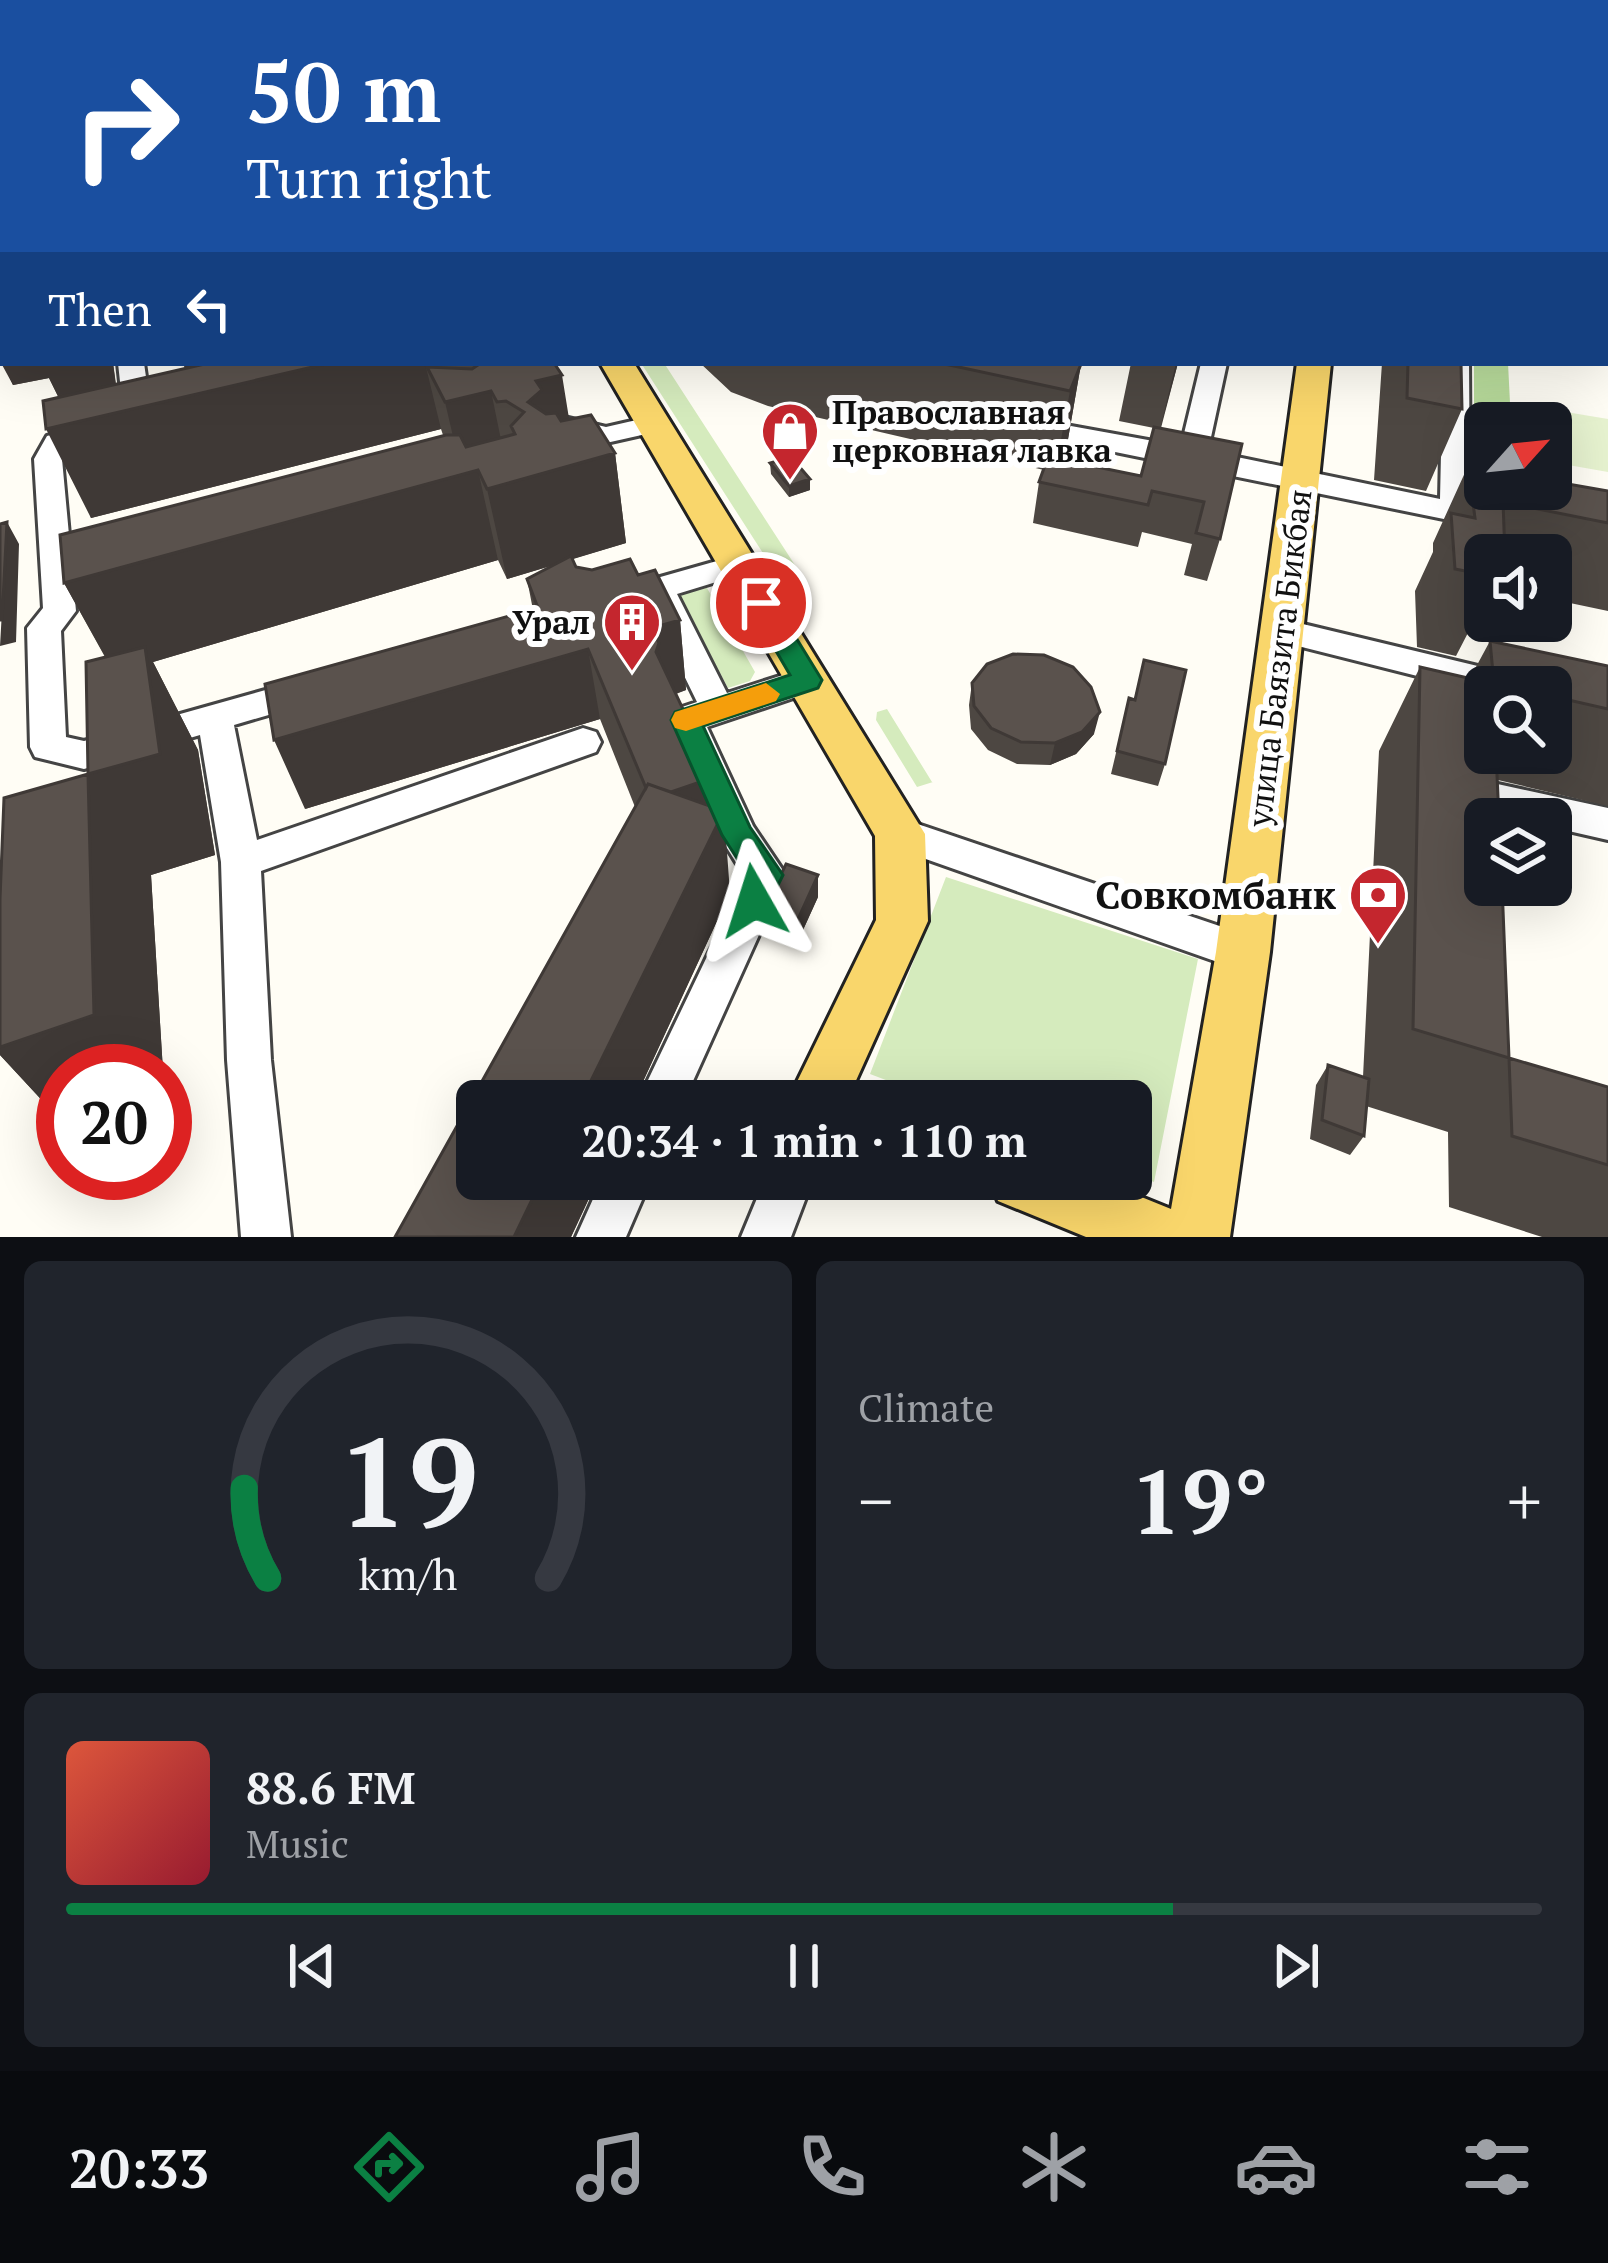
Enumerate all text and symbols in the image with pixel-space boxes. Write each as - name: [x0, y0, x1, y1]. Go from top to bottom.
- text: 50 m: [246, 35, 441, 146]
- icon: right: [48, 48, 204, 204]
- text: Turn right: [246, 142, 492, 213]
- icon: left: [176, 276, 242, 342]
- text: Then: [48, 279, 152, 339]
- place label: Православная церковная лавка: [832, 390, 1112, 471]
- shop icon: Православная церковная лавка: [759, 400, 821, 482]
- north arrow: [1464, 402, 1572, 510]
- map controls: [1464, 402, 1572, 906]
- street label: улица Баязита Бикбая: [1236, 487, 1321, 830]
- button: sound: [1464, 534, 1572, 642]
- pin: [710, 552, 812, 654]
- icon: arrive: [728, 570, 794, 636]
- building icon: Урал: [601, 591, 663, 673]
- place label: Урал: [512, 600, 590, 643]
- button: search: [1464, 666, 1572, 774]
- button: layers: [1464, 798, 1572, 906]
- position arrow: [691, 838, 817, 964]
- bank icon: Совкомбанк: [1347, 864, 1409, 946]
- place label: Совкомбанк: [1095, 868, 1337, 920]
- speed limit sign: 20: [36, 1044, 192, 1200]
- text: 20:34 · 1 min · 110 m: [581, 1110, 1027, 1170]
- text: Climate: [858, 1381, 994, 1433]
- text: 19: [337, 1397, 479, 1563]
- text: 19°: [1131, 1440, 1269, 1560]
- text: −: [858, 1456, 893, 1544]
- text: +: [1507, 1456, 1542, 1544]
- text: km/h: [358, 1545, 458, 1602]
- text: 88.6 FM: [246, 1757, 415, 1817]
- text: Music: [246, 1817, 349, 1869]
- icon: previous: [279, 1933, 345, 1999]
- icon: pause: [771, 1933, 837, 1999]
- icon: next: [1263, 1933, 1329, 1999]
- icon: directions: [347, 2125, 431, 2209]
- icon: music: [569, 2125, 653, 2209]
- icon: phone: [790, 2125, 874, 2209]
- icon: climate: [1012, 2125, 1096, 2209]
- icon: car: [1234, 2125, 1318, 2209]
- icon: filters: [1455, 2125, 1539, 2209]
- text: 20:33: [69, 2132, 209, 2203]

